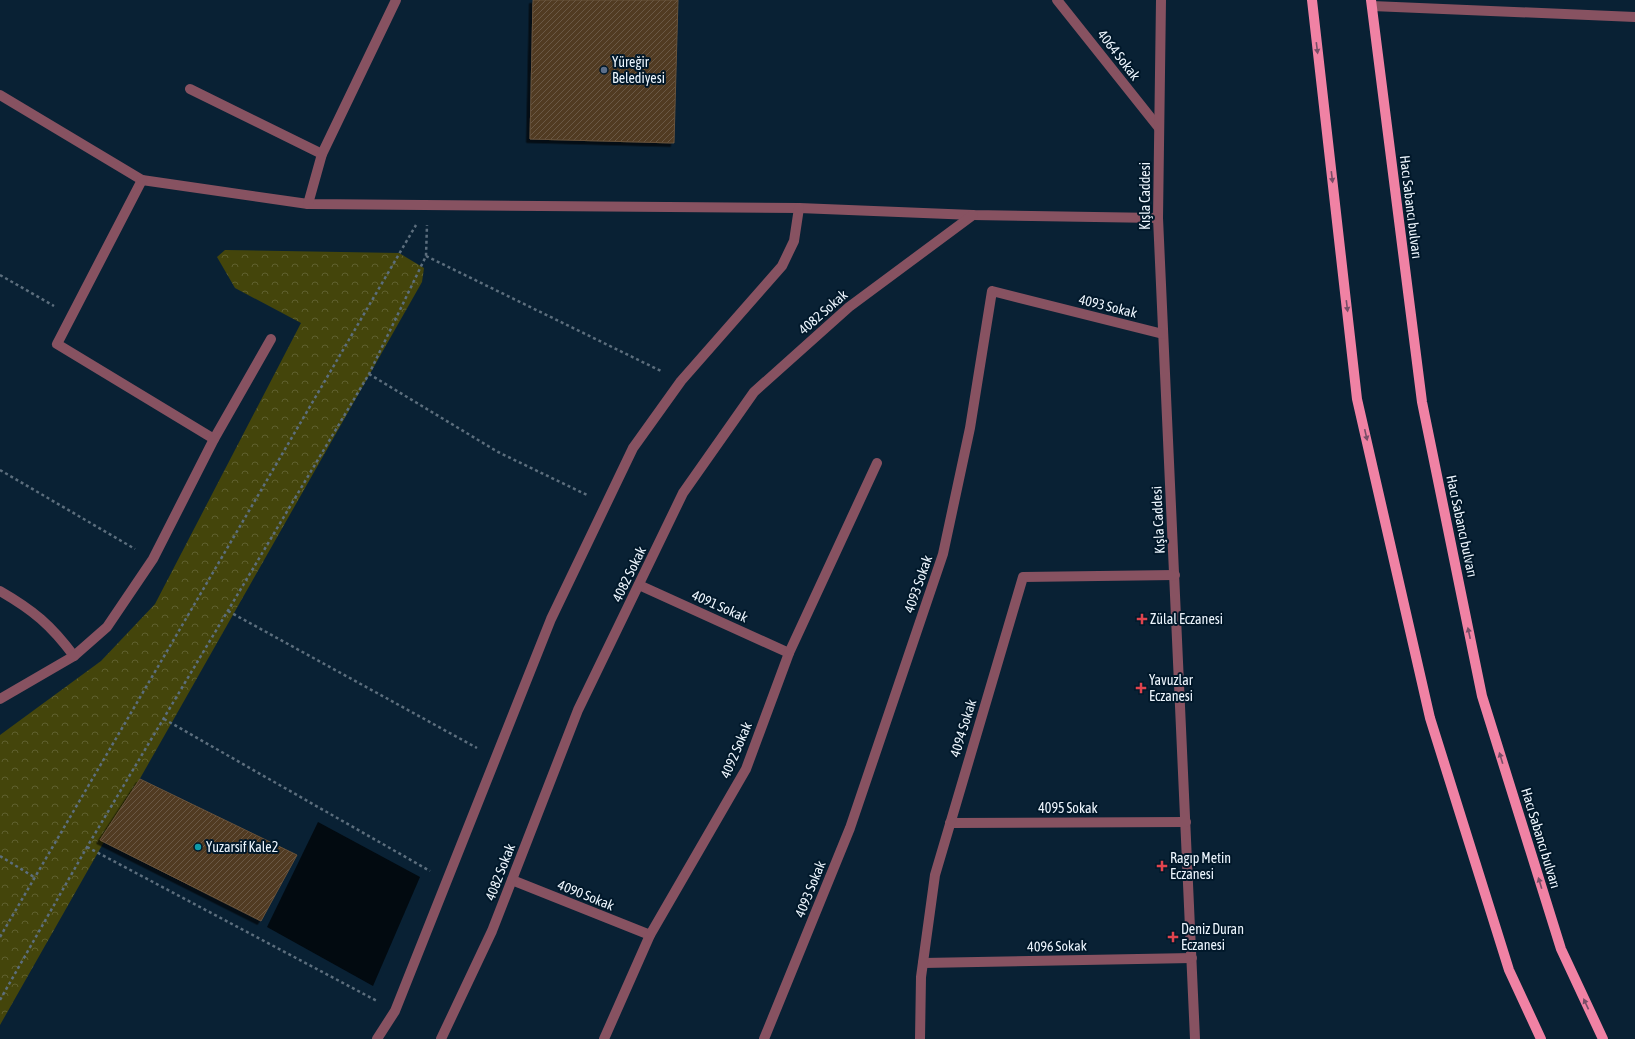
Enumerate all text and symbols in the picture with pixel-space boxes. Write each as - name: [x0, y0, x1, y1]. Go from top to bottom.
- street label: 4064 Sokak: [1094, 27, 1144, 83]
- one-way arrow: [1313, 42, 1320, 54]
- place label: Yüreğir Belediyesi: [612, 54, 665, 86]
- marker: Yüreğir Belediyesi: [599, 65, 609, 75]
- street label: Hacı Sabancı bulvarı: [1397, 154, 1425, 260]
- street label: Kışla Caddesi: [1137, 162, 1153, 230]
- one-way arrow: [1328, 171, 1335, 183]
- street label: 4082 Sokak: [795, 286, 851, 338]
- street label: 4093 Sokak: [1077, 291, 1139, 321]
- one-way arrow: [1343, 300, 1350, 312]
- one-way arrow: [1363, 429, 1369, 441]
- street label: Hacı Sabancı bulvarı: [1443, 473, 1481, 579]
- street label: Kışla Caddesi: [1148, 486, 1168, 554]
- street label: 4082 Sokak: [609, 544, 649, 604]
- street label: 4093 Sokak: [901, 553, 935, 615]
- street label: 4091 Sokak: [690, 587, 750, 625]
- place label: Zülal Eczanesi: [1150, 611, 1223, 627]
- marker: Zülal Eczanesi: [1137, 614, 1147, 624]
- one-way arrow: [1466, 626, 1472, 639]
- place label: Yavuzlar Eczanesi: [1149, 672, 1194, 704]
- marker: Yavuzlar Eczanesi: [1136, 683, 1146, 693]
- street label: 4094 Sokak: [947, 697, 979, 759]
- street label: 4092 Sokak: [717, 719, 755, 781]
- one-way arrow: [1498, 752, 1504, 764]
- street label: Hacı Sabancı bulvarı: [1518, 786, 1564, 890]
- street label: 4095 Sokak: [1038, 800, 1098, 816]
- place label: Yuzarsif Kale2: [206, 839, 278, 855]
- street label: 4082 Sokak: [482, 841, 518, 903]
- marker: Yuzarsif Kale2: [193, 842, 203, 852]
- place label: Ragıp Metin Eczanesi: [1170, 850, 1231, 882]
- street label: 4093 Sokak: [791, 858, 829, 920]
- marker: Ragıp Metin Eczanesi: [1157, 861, 1167, 871]
- street label: 4090 Sokak: [555, 876, 617, 914]
- one-way arrow: [1537, 876, 1543, 888]
- place label: Deniz Duran Eczanesi: [1181, 921, 1244, 953]
- marker: Deniz Duran Eczanesi: [1168, 932, 1178, 942]
- street label: 4096 Sokak: [1027, 937, 1087, 955]
- one-way arrow: [1583, 998, 1589, 1009]

